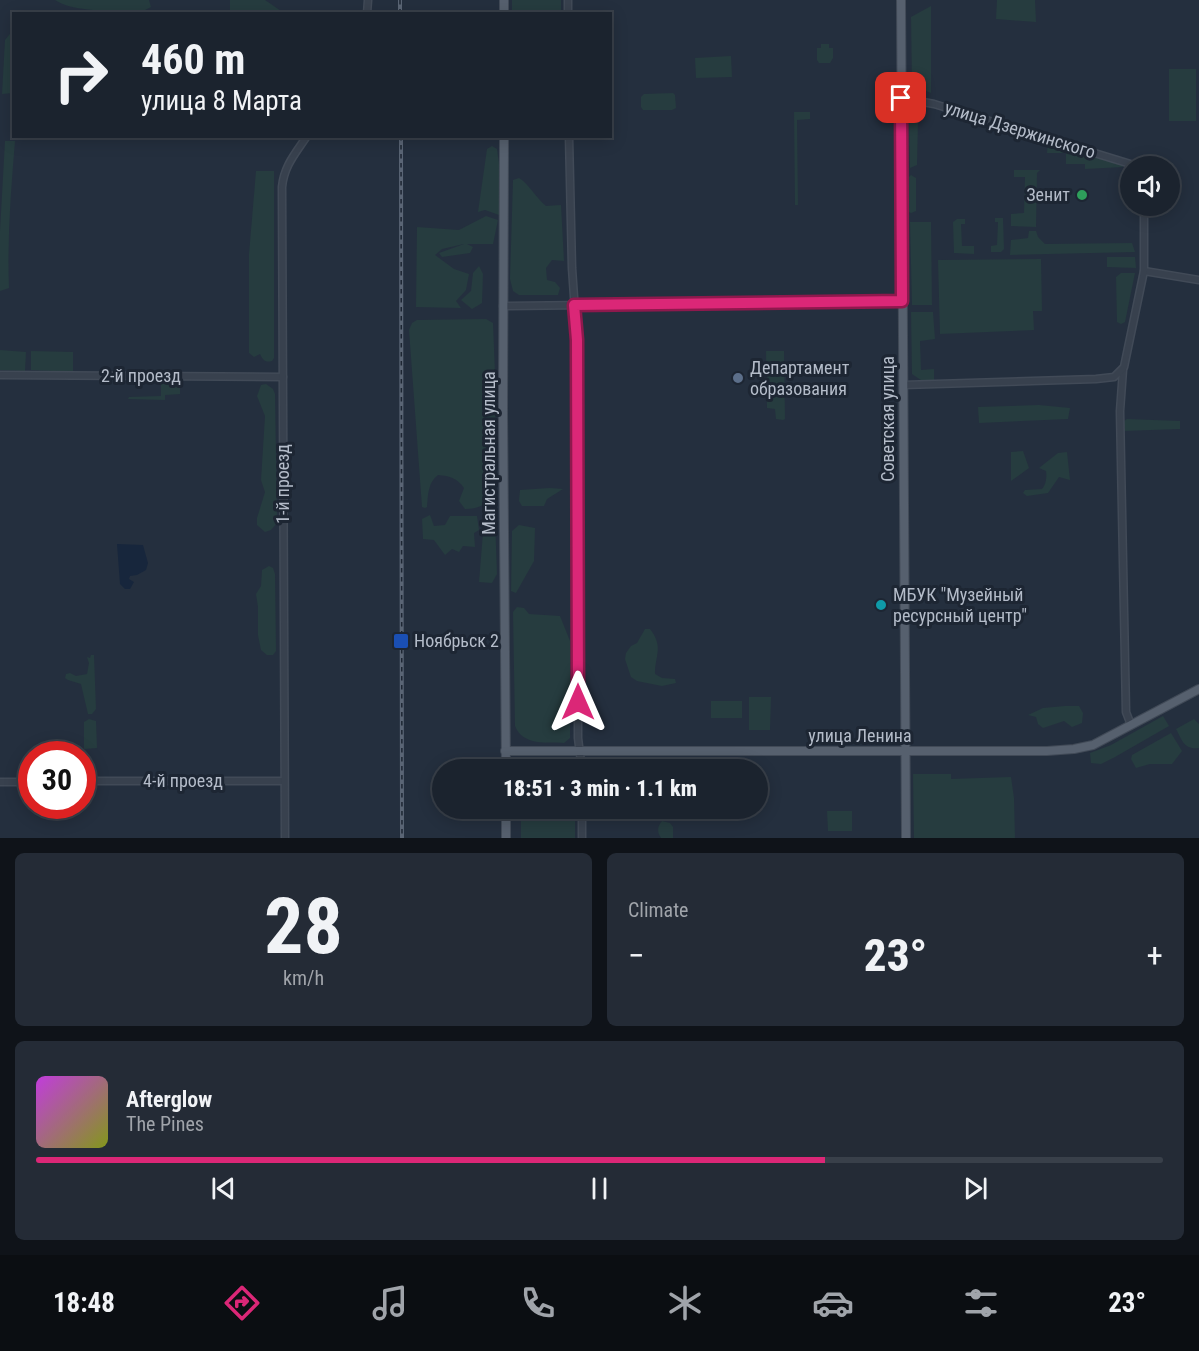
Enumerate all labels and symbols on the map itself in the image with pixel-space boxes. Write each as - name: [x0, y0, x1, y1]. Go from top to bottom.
- pin: [875, 72, 926, 123]
- street label: улица Дзержинского: [942, 97, 1098, 162]
- place label: Зенит: [1026, 184, 1070, 205]
- marker: Зенит: [1075, 188, 1089, 202]
- street label: Советская улица: [877, 356, 898, 482]
- place label: Департамент образования: [750, 357, 850, 399]
- street label: 2-й проезд: [101, 365, 181, 386]
- street label: Магистральная улица: [478, 371, 499, 535]
- marker: Департамент образования: [731, 371, 745, 385]
- street label: 1-й проезд: [272, 444, 293, 524]
- place label: МБУК "Музейный ресурсный центр": [893, 584, 1027, 626]
- marker: МБУК "Музейный ресурсный центр": [874, 598, 888, 612]
- place label: Ноябрьск 2: [414, 630, 499, 651]
- marker: Ноябрьск 2: [392, 632, 410, 650]
- position arrow: [546, 670, 610, 734]
- street label: улица Ленина: [808, 725, 912, 746]
- speed limit sign: 30: [18, 741, 96, 819]
- street label: 4-й проезд: [143, 770, 223, 791]

